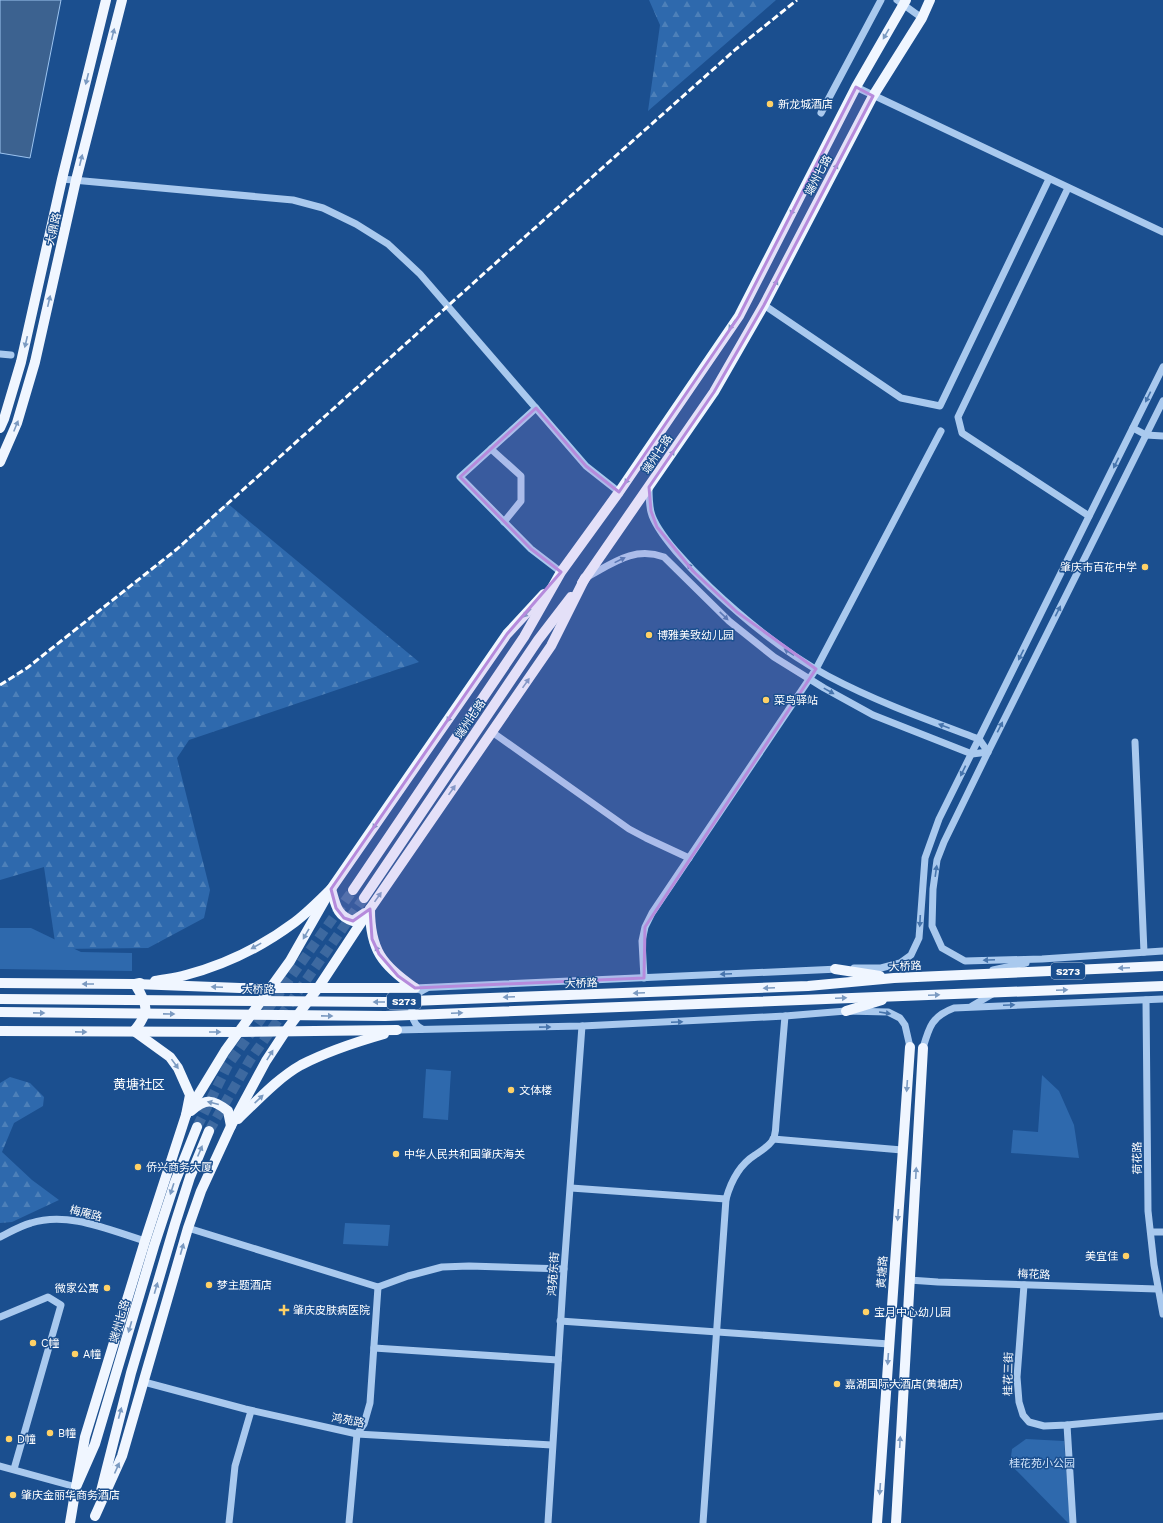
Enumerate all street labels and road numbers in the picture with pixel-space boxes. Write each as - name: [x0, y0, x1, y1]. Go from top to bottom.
- street label: 端州七路: [802, 153, 835, 198]
- street label: 大鼎路: [43, 212, 64, 247]
- street label: 端州七路: [640, 432, 675, 476]
- street label: 端州七路: [453, 697, 488, 741]
- street label: 大桥路: [888, 959, 922, 974]
- road number: S273: [1051, 963, 1085, 979]
- street label: 大桥路: [564, 976, 598, 991]
- street label: 大桥路: [242, 983, 275, 996]
- road number: S273: [387, 993, 421, 1009]
- street label: 荷花路: [1131, 1141, 1144, 1175]
- street label: 梅庵路: [68, 1203, 103, 1224]
- street label: 鸿苑东街: [545, 1252, 562, 1296]
- street label: 黄塘路: [875, 1255, 890, 1289]
- street label: 梅花路: [1017, 1267, 1051, 1282]
- street label: 端州七路: [107, 1298, 132, 1344]
- street label: 桂花三街: [1002, 1352, 1015, 1396]
- street label: 鸿苑路: [331, 1411, 365, 1430]

